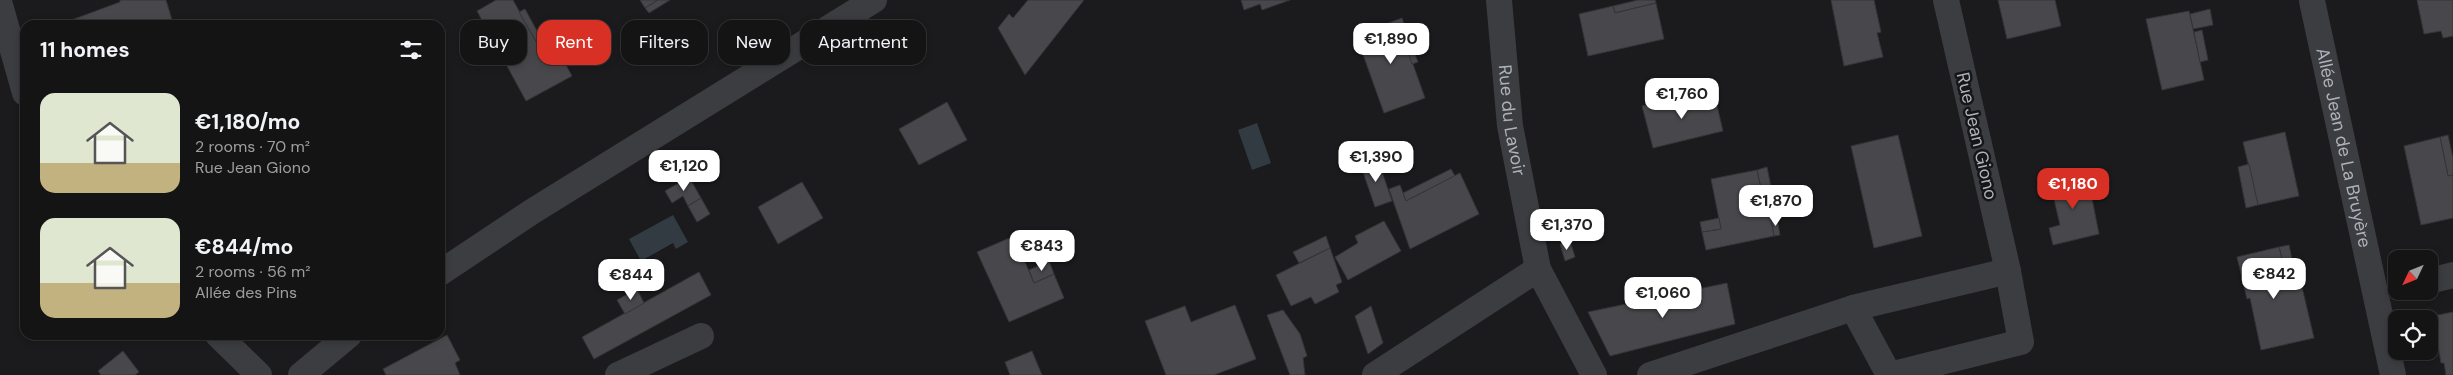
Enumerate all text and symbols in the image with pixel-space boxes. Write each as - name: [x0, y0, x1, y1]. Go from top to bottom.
- chip: Buy: [460, 20, 527, 65]
- chip: Rent: [537, 20, 611, 65]
- chip: Filters: [621, 20, 708, 65]
- chip: New: [718, 20, 790, 65]
- chip: Apartment: [800, 20, 926, 65]
- pin: €1,890: [1350, 22, 1432, 65]
- text: €1,890: [1364, 28, 1418, 49]
- text: 11 homes: [40, 36, 130, 64]
- icon: filters: [397, 36, 425, 64]
- street label: Allée Jean de La Bruyère: [2310, 46, 2377, 250]
- street label: Rue du Lavoir: [1493, 64, 1532, 178]
- street label: Rue Jean Giono: [1951, 70, 2003, 202]
- pin: €1,760: [1641, 78, 1723, 120]
- text: €1,760: [1656, 83, 1708, 104]
- text: €1,180/mo: [195, 108, 300, 136]
- icon: home: [80, 113, 140, 173]
- text: 2 rooms · 70 m²: [195, 136, 310, 157]
- pin: €1,390: [1335, 140, 1417, 183]
- text: €1,390: [1349, 146, 1403, 167]
- pin: €1,120: [643, 150, 725, 192]
- text: €1,120: [660, 155, 708, 176]
- text: Rue Jean Giono: [195, 157, 310, 178]
- pin: €1,180: [2032, 168, 2114, 210]
- text: €1,180: [2048, 173, 2098, 194]
- pin: €1,870: [1735, 184, 1817, 227]
- text: €1,870: [1750, 190, 1802, 211]
- pin: €1,370: [1526, 208, 1608, 251]
- text: €1,370: [1541, 214, 1593, 235]
- pin: €843: [1012, 230, 1072, 272]
- text: €844/mo: [195, 233, 293, 261]
- text: €843: [1021, 235, 1063, 256]
- icon: home: [80, 238, 140, 298]
- north arrow: [2388, 250, 2438, 300]
- map controls: [2388, 250, 2438, 360]
- pin: €844: [601, 258, 661, 301]
- pin: €842: [2244, 258, 2304, 300]
- text: 2 rooms · 56 m²: [195, 261, 311, 282]
- text: €842: [2253, 263, 2295, 284]
- text: €844: [609, 264, 653, 285]
- pin: €1,060: [1622, 276, 1704, 319]
- text: Allée des Pins: [195, 282, 297, 303]
- text: €1,060: [1635, 282, 1691, 303]
- button: locate: [2388, 310, 2438, 360]

